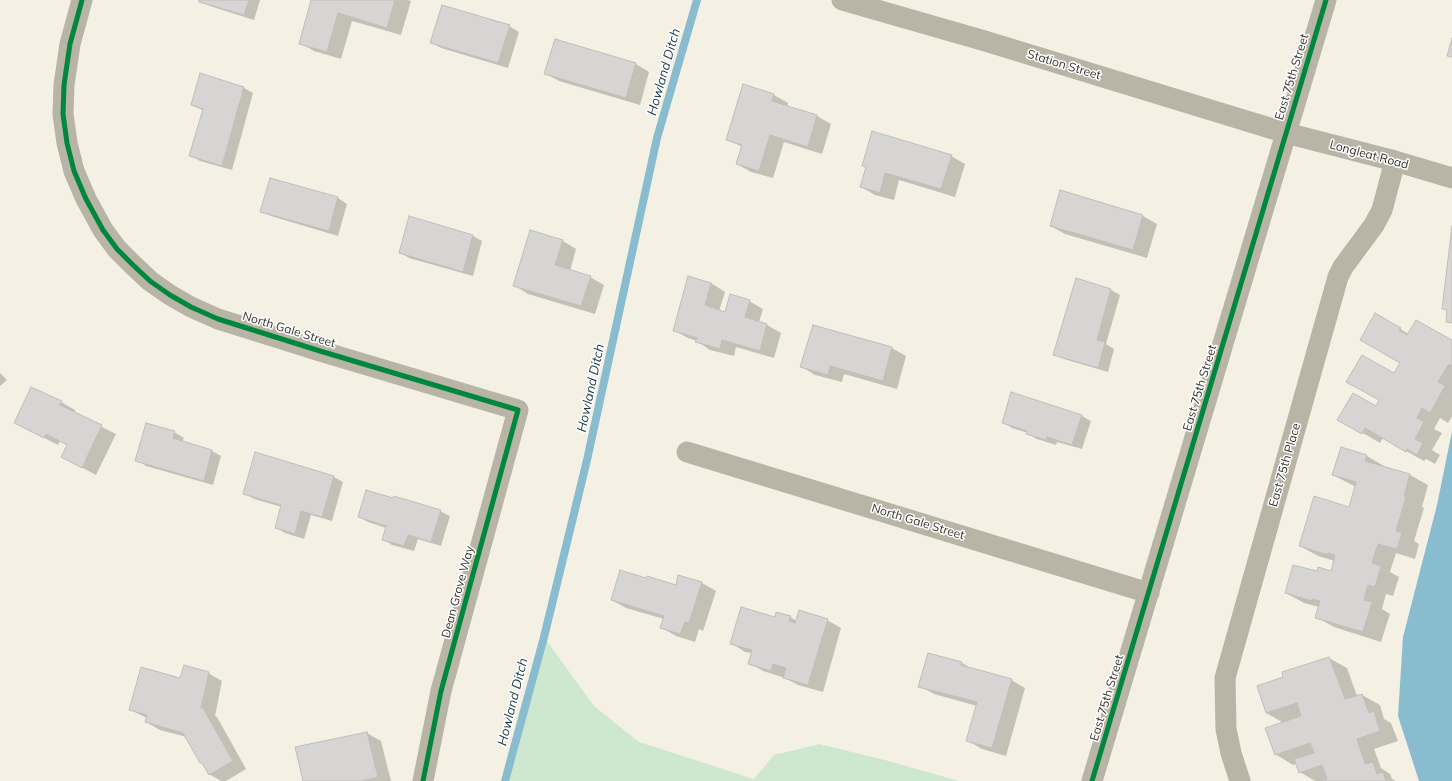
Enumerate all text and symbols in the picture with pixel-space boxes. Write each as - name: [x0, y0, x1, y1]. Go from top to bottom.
- water label: Howland Ditch: [644, 27, 684, 117]
- street label: East 75th Street: [1272, 32, 1312, 122]
- street label: Station Street: [1026, 47, 1102, 83]
- street label: Longleat Road: [1328, 138, 1410, 172]
- street label: North Gale Street: [241, 309, 337, 351]
- water label: Howland Ditch: [574, 343, 608, 433]
- street label: East 75th Street: [1180, 343, 1220, 433]
- street label: East 75th Place: [1266, 422, 1304, 508]
- street label: North Gale Street: [870, 501, 966, 543]
- street label: Dean Grove Way: [439, 544, 477, 640]
- street label: East 75th Street: [1087, 653, 1127, 743]
- water label: Howland Ditch: [495, 657, 531, 747]

